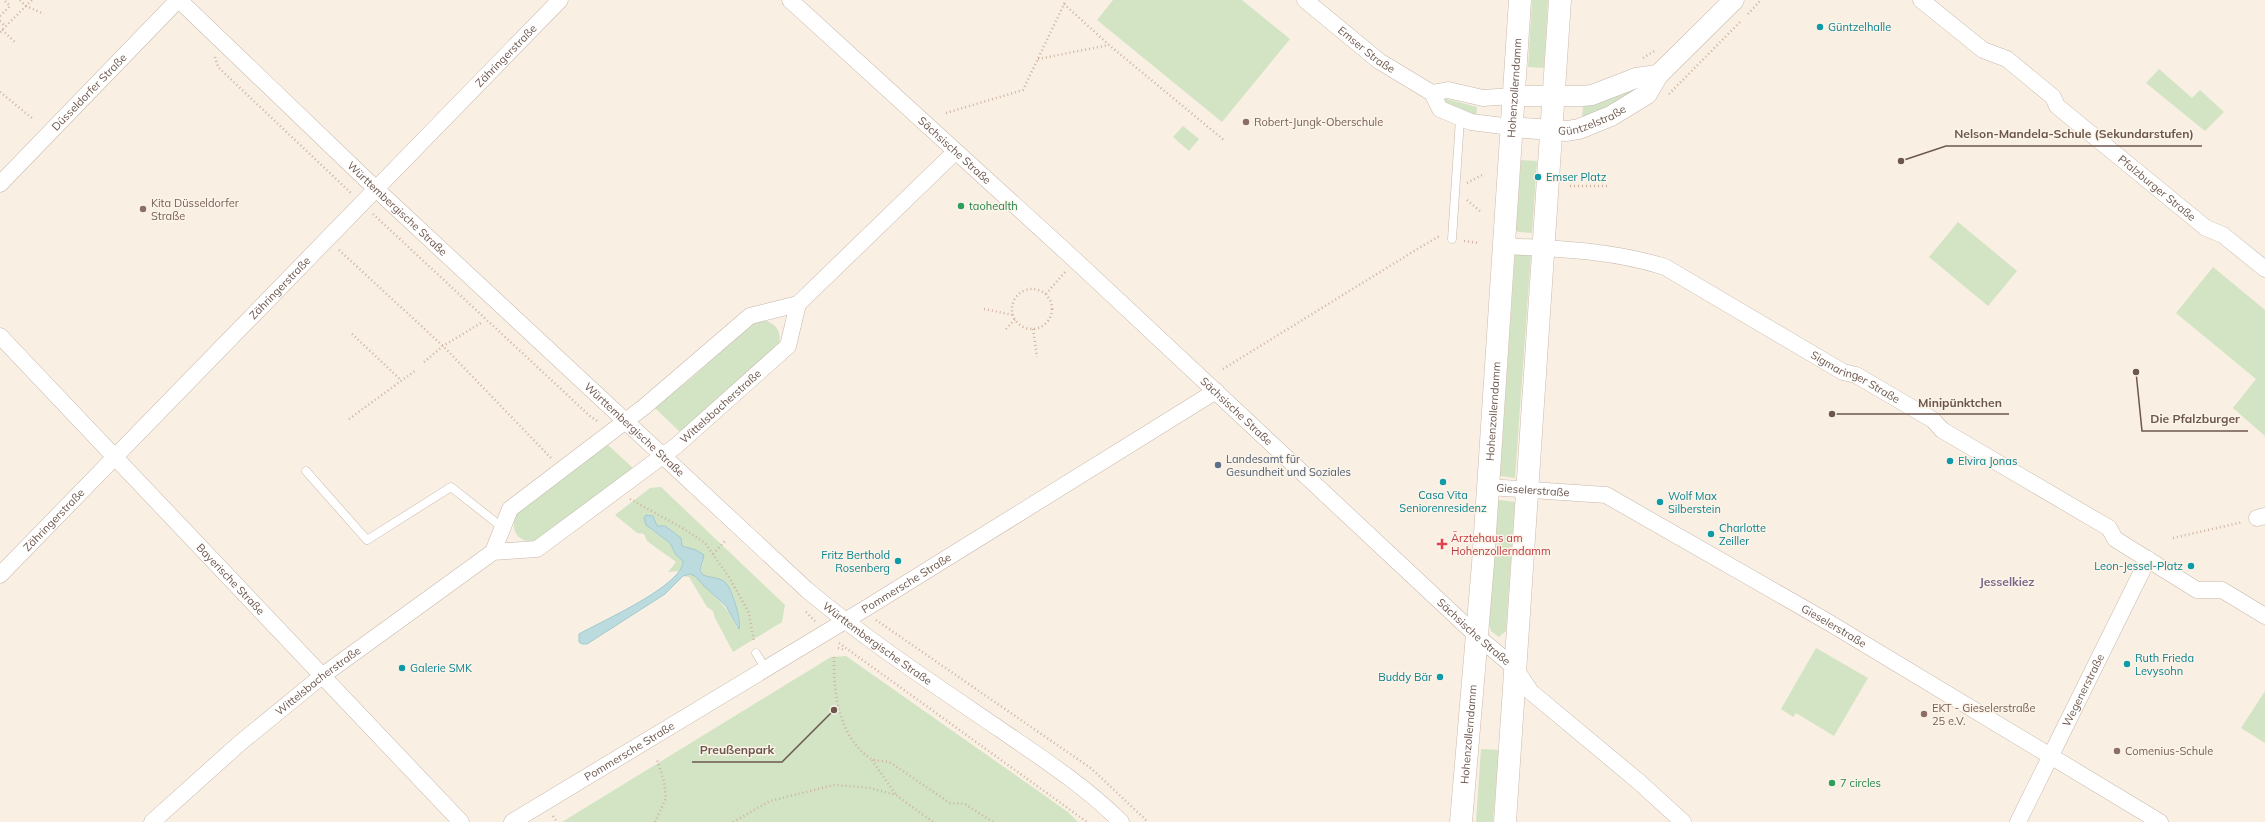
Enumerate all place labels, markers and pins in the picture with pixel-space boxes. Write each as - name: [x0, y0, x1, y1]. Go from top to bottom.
- place label: Güntzelhalle: [1828, 20, 1891, 34]
- marker: Güntzelhalle: [1815, 22, 1825, 32]
- place label: Robert-Jungk-Oberschule: [1254, 115, 1383, 129]
- marker: Robert-Jungk-Oberschule: [1241, 117, 1251, 127]
- callout: Nelson-Mandela-Schule (Sekundarstufen): [1946, 122, 2202, 146]
- place label: Emser Platz: [1546, 170, 1607, 184]
- marker: Emser Platz: [1533, 172, 1543, 182]
- place label: Kita Düsseldorfer Straße: [151, 196, 239, 223]
- place label: taohealth: [969, 199, 1018, 213]
- marker: taohealth: [956, 201, 966, 211]
- marker: Kita Düsseldorfer Straße: [138, 204, 148, 214]
- callout: Minipünktchen: [1910, 390, 2009, 414]
- callout: Die Pfalzburger: [2142, 407, 2248, 431]
- place label: Landesamt für Gesundheit und Soziales: [1226, 452, 1351, 479]
- place label: Elvira Jonas: [1958, 454, 2017, 468]
- marker: Elvira Jonas: [1945, 456, 1955, 466]
- marker: Landesamt für Gesundheit und Soziales: [1213, 460, 1223, 470]
- marker: Casa Vita Seniorenresidenz: [1438, 477, 1448, 487]
- place label: Casa Vita Seniorenresidenz: [1399, 488, 1487, 515]
- place label: Wolf Max Silberstein: [1668, 489, 1721, 516]
- marker: Wolf Max Silberstein: [1655, 497, 1665, 507]
- place label: Charlotte Zeiller: [1719, 521, 1766, 548]
- marker: Charlotte Zeiller: [1706, 529, 1716, 539]
- place label: Ärztehaus am Hohenzollerndamm: [1451, 531, 1551, 558]
- marker: Ärztehaus am Hohenzollerndamm: [1436, 538, 1448, 550]
- place label: Fritz Berthold Rosenberg: [821, 548, 890, 575]
- marker: Fritz Berthold Rosenberg: [893, 556, 903, 566]
- place label: Leon-Jessel-Platz: [2094, 559, 2183, 573]
- marker: Leon-Jessel-Platz: [2186, 561, 2196, 571]
- place label: Ruth Frieda Levysohn: [2135, 651, 2194, 678]
- marker: Ruth Frieda Levysohn: [2122, 659, 2132, 669]
- place label: Galerie SMK: [410, 661, 473, 675]
- marker: Galerie SMK: [397, 663, 407, 673]
- place label: Buddy Bär: [1378, 670, 1432, 684]
- marker: Buddy Bär: [1435, 672, 1445, 682]
- place label: EKT - Gieselerstraße 25 e.V.: [1932, 701, 2036, 728]
- marker: EKT - Gieselerstraße 25 e.V.: [1919, 709, 1929, 719]
- callout: Preußenpark: [692, 738, 782, 762]
- place label: Comenius-Schule: [2125, 744, 2213, 758]
- marker: Comenius-Schule: [2112, 746, 2122, 756]
- place label: 7 circles: [1840, 776, 1881, 790]
- marker: 7 circles: [1827, 778, 1837, 788]

